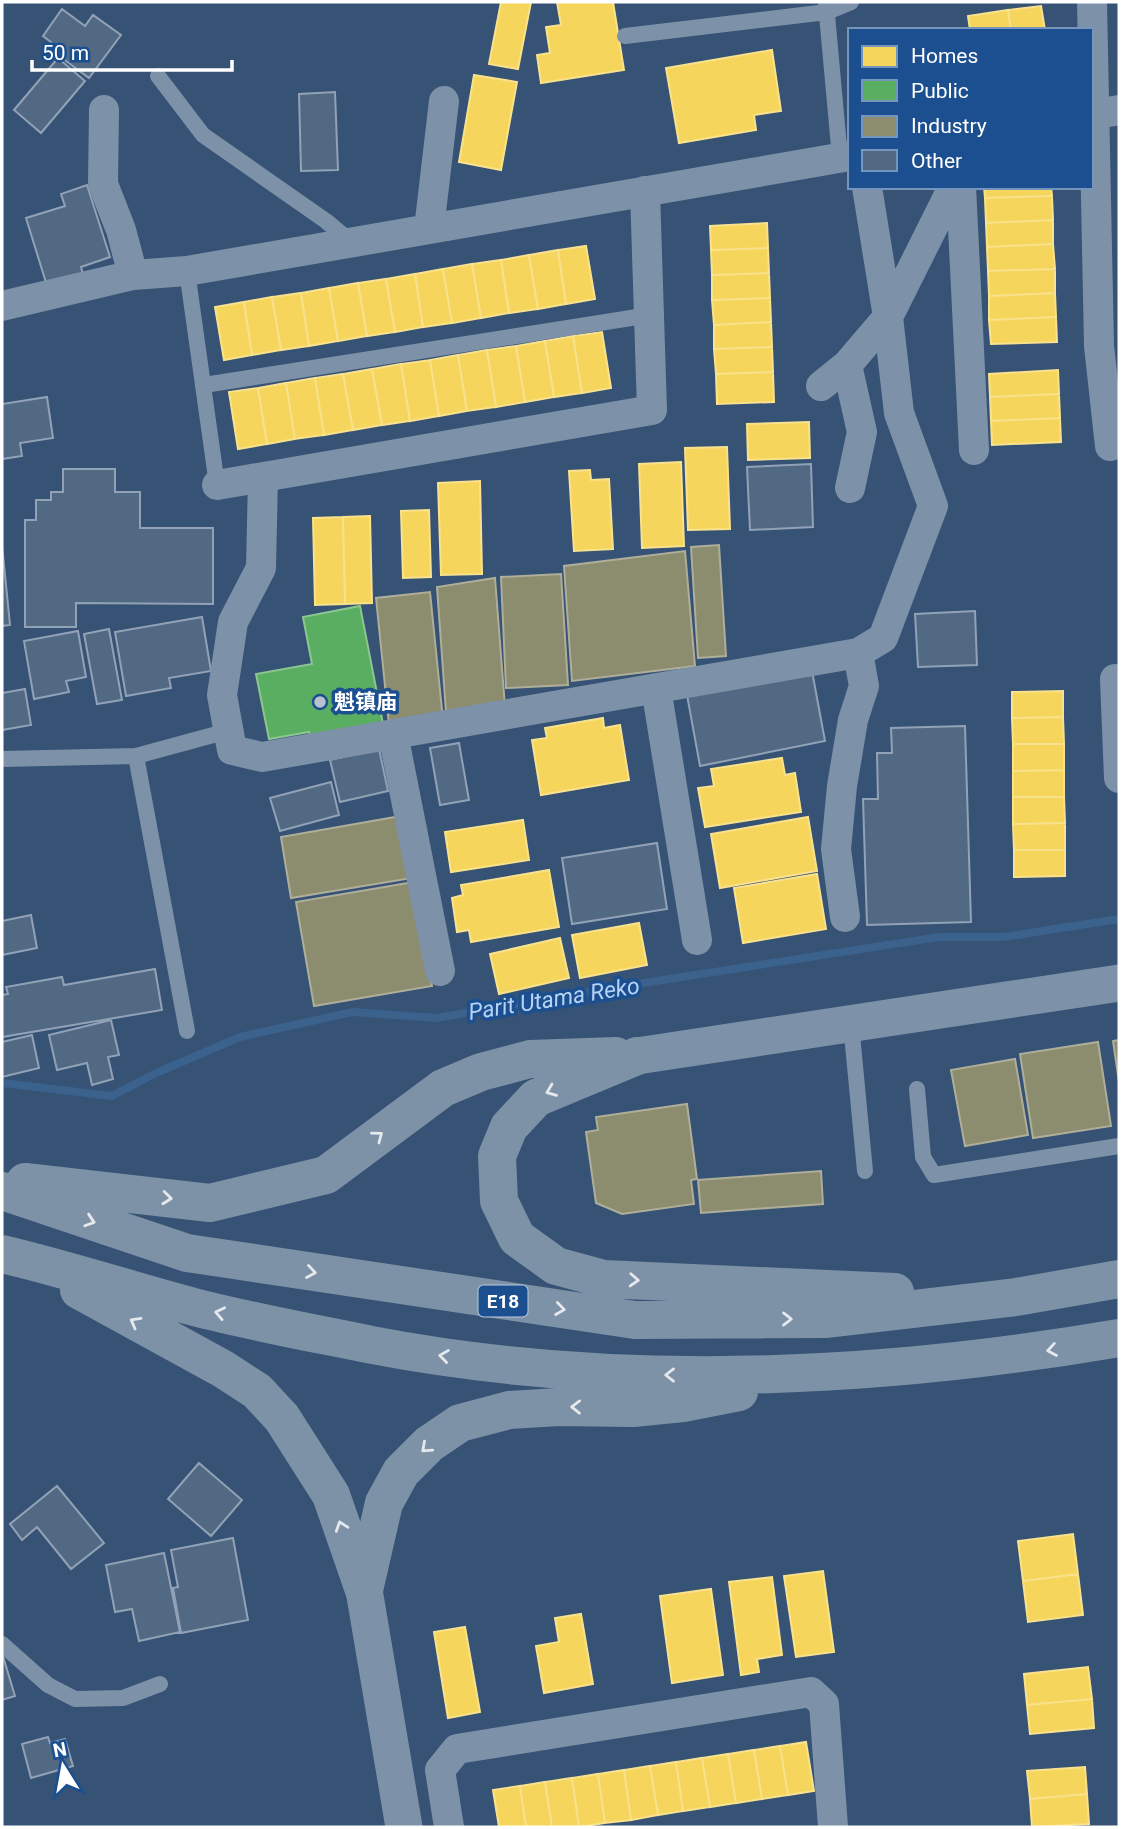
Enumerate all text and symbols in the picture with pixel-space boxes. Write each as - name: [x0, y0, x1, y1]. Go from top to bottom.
- scale bar: [32, 28, 231, 72]
- legend: [848, 28, 1093, 189]
- text: 50 m: [42, 41, 89, 65]
- text: Homes: [911, 44, 978, 68]
- text: Public: [911, 79, 969, 103]
- text: Industry: [911, 114, 987, 138]
- text: Other: [911, 149, 962, 173]
- place label: 魁镇庙: [334, 690, 397, 714]
- marker: 魁镇庙: [312, 694, 328, 710]
- water label: Parit Utama Reko: [467, 972, 641, 1026]
- one-way arrow: [546, 1083, 558, 1097]
- one-way arrow: [370, 1132, 383, 1145]
- one-way arrow: [161, 1191, 173, 1206]
- one-way arrow: [83, 1212, 95, 1227]
- one-way arrow: [305, 1264, 316, 1279]
- one-way arrow: [628, 1273, 639, 1288]
- road number: E18: [478, 1286, 528, 1316]
- one-way arrow: [554, 1302, 566, 1317]
- one-way arrow: [214, 1306, 226, 1321]
- one-way arrow: [782, 1311, 792, 1327]
- one-way arrow: [130, 1317, 142, 1330]
- one-way arrow: [1046, 1341, 1058, 1356]
- one-way arrow: [438, 1348, 449, 1363]
- one-way arrow: [664, 1367, 675, 1383]
- one-way arrow: [570, 1399, 581, 1415]
- one-way arrow: [422, 1439, 435, 1452]
- one-way arrow: [336, 1520, 350, 1532]
- north arrow: [28, 1731, 98, 1801]
- text: N: [51, 1737, 69, 1762]

